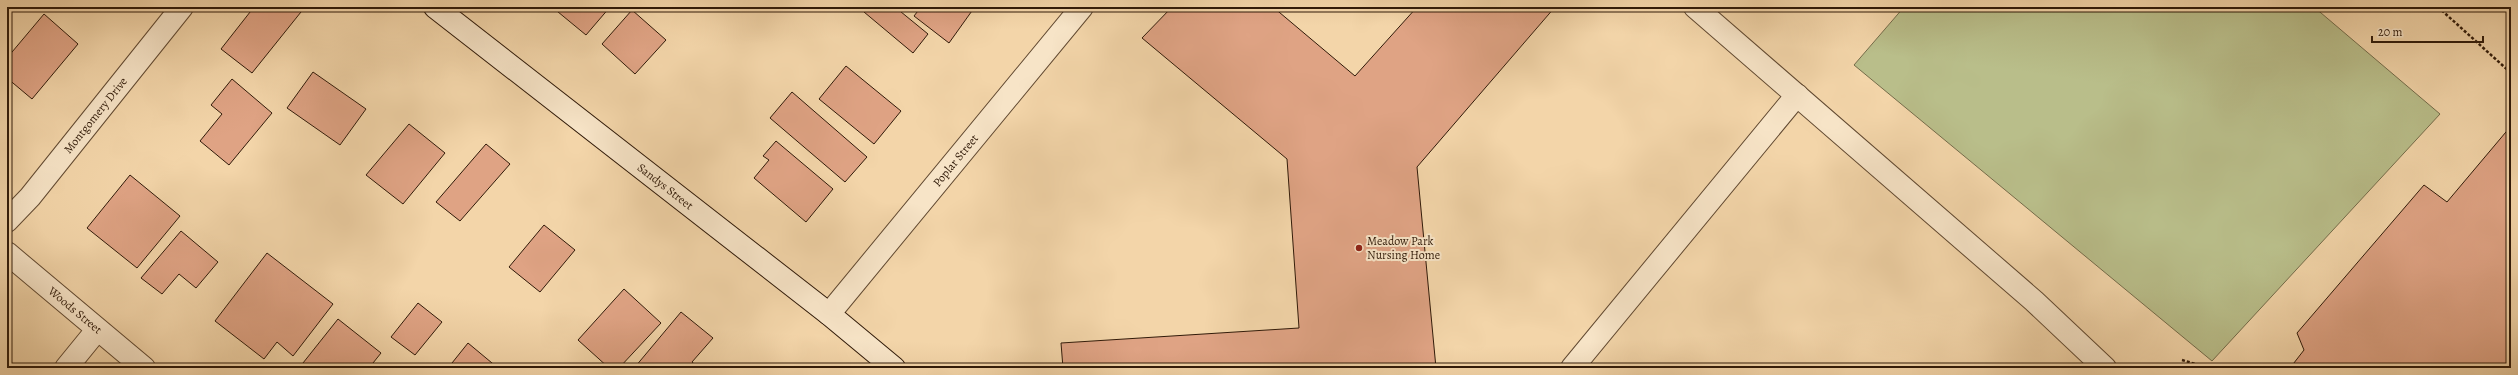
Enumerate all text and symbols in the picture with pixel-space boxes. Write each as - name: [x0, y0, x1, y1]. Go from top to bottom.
- scale bar: [2372, 18, 2483, 44]
- text: 20 m: [2378, 24, 2402, 40]
- street label: Montgomery Drive: [60, 74, 131, 157]
- street label: Poplar Street: [929, 131, 982, 190]
- street label: Sandys Street: [634, 160, 697, 213]
- place label: Meadow Park Nursing Home: [1367, 233, 1440, 263]
- marker: Meadow Park Nursing Home: [1354, 243, 1364, 253]
- street label: Woods Street: [44, 282, 105, 337]

